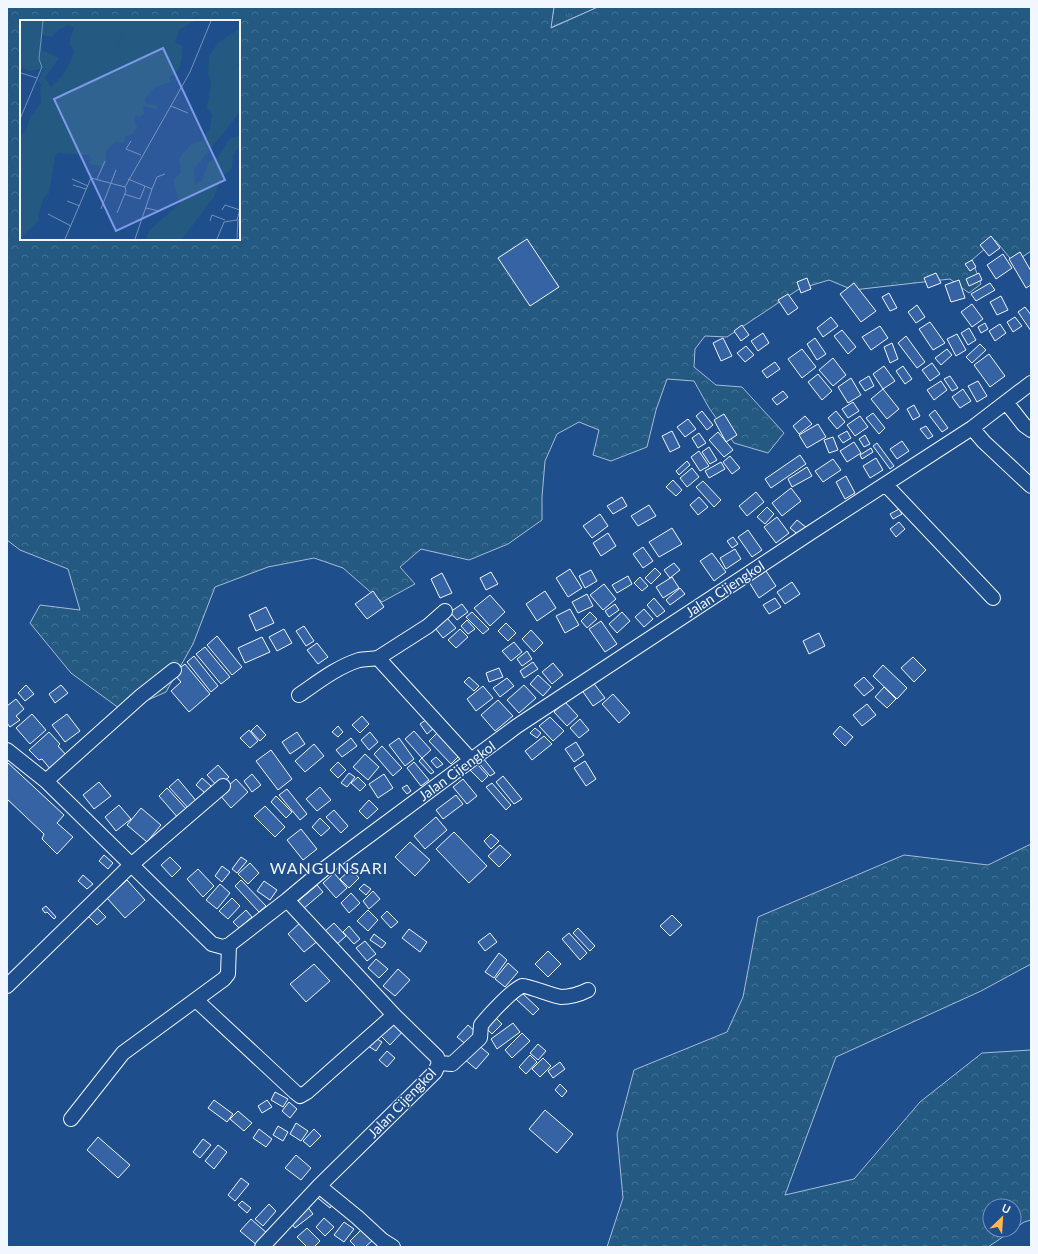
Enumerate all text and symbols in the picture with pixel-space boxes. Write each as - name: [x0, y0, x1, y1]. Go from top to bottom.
- inset map: [20, 20, 240, 240]
- street label: Jalan Cijengkol: [682, 557, 767, 620]
- street label: Jalan Cijengkol: [415, 737, 498, 804]
- district label: WANGUNSARI: [270, 858, 388, 877]
- street label: Jalan Cijengkol: [364, 1064, 439, 1141]
- north arrow: [982, 1198, 1022, 1238]
- text: U: [1000, 1201, 1013, 1216]

